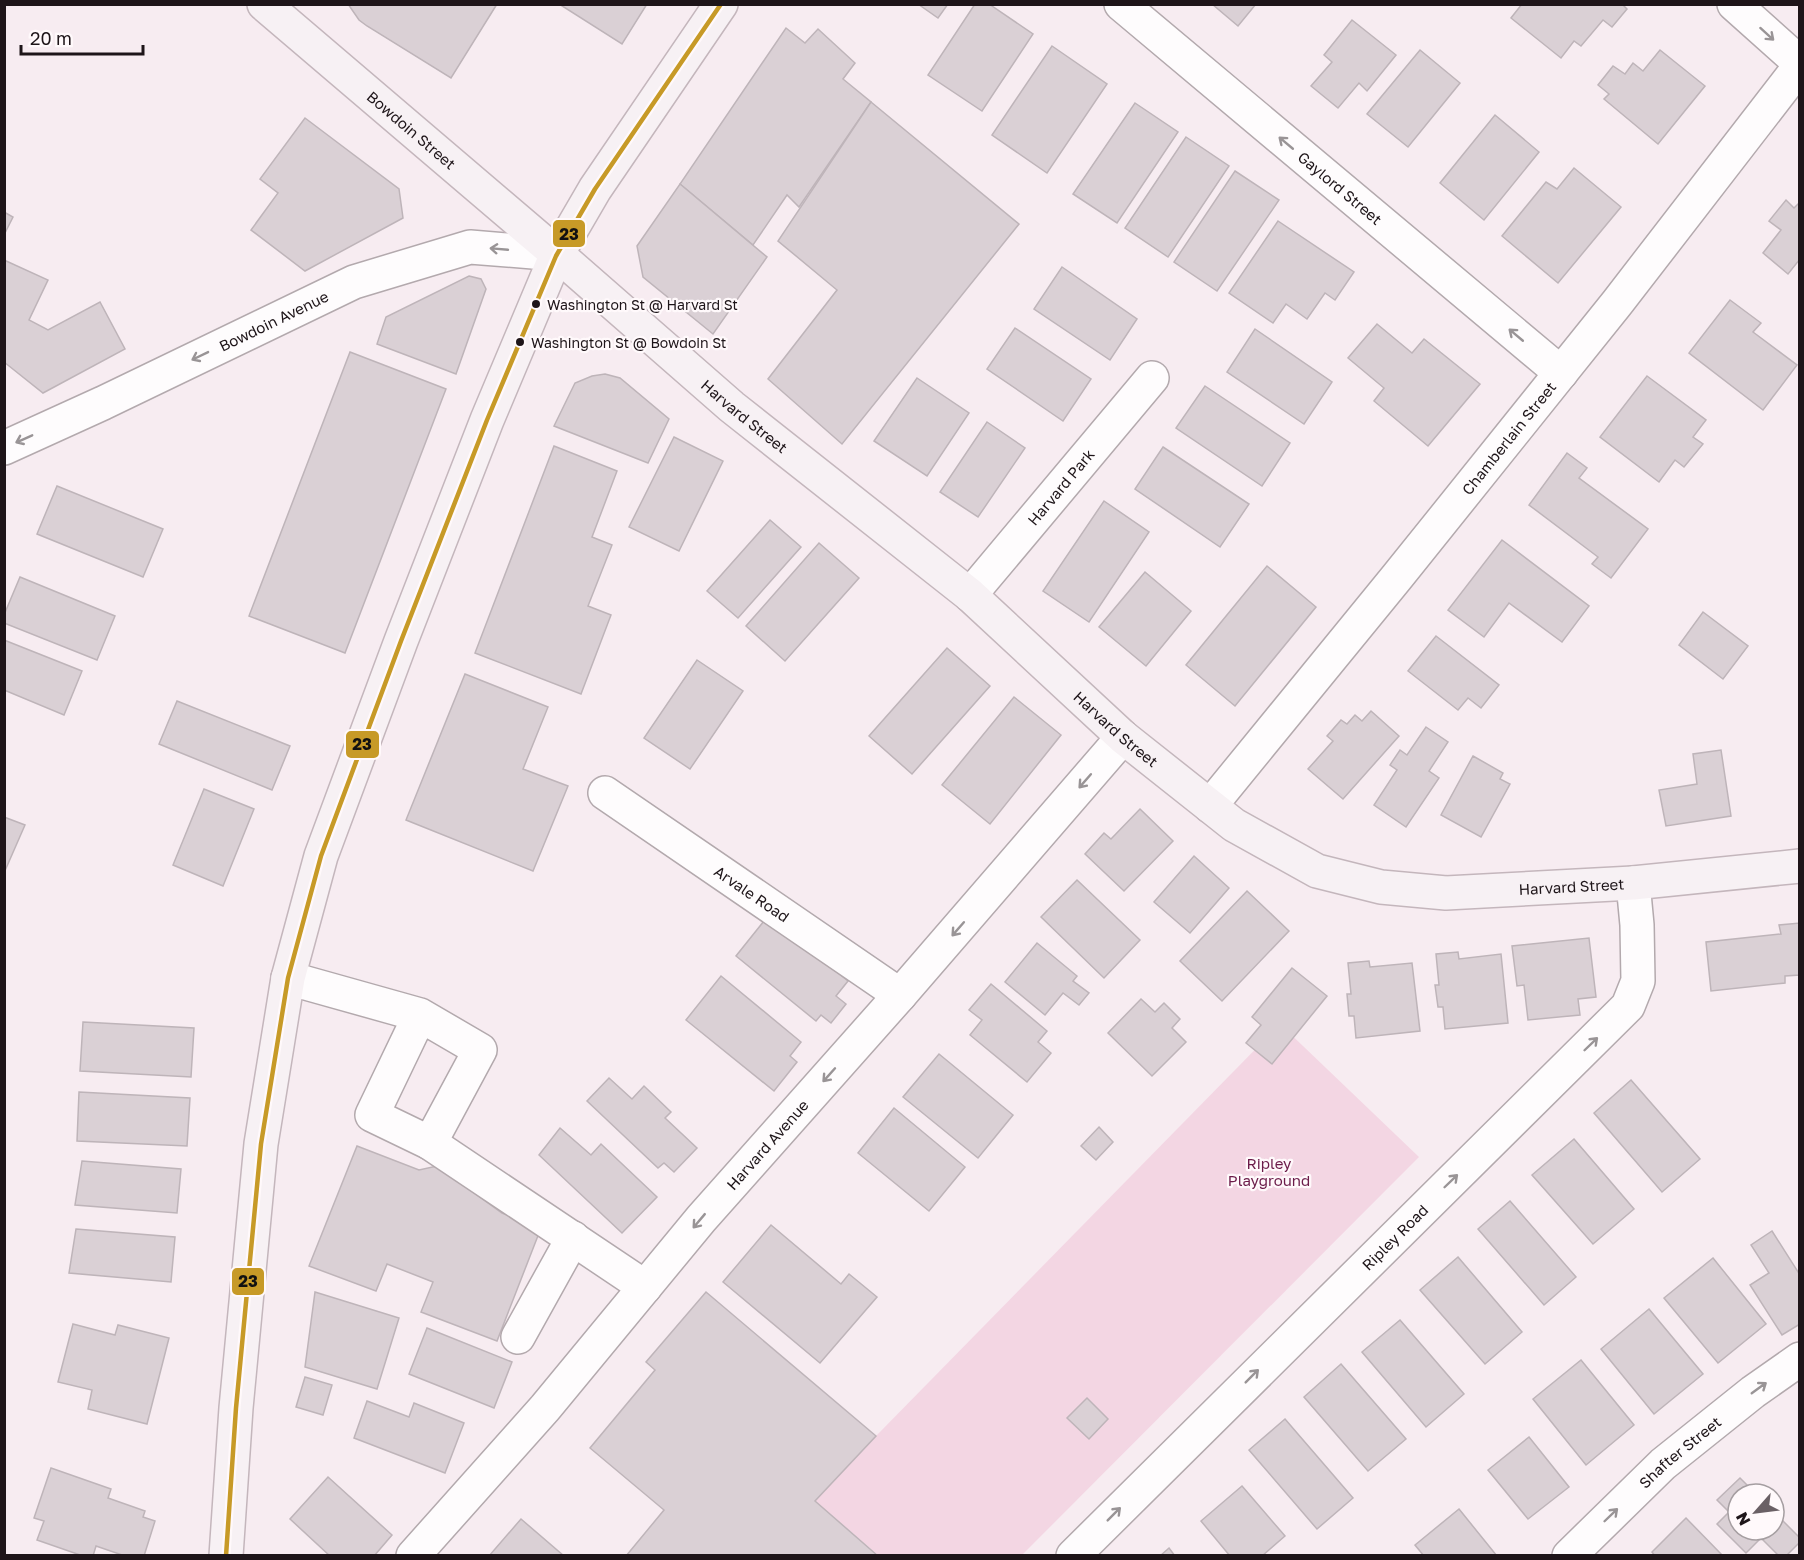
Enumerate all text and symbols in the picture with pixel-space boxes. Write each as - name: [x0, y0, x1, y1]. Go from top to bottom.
- scale bar: [21, 18, 142, 56]
- text: 20 m: [30, 27, 72, 49]
- one-way arrow: [1759, 27, 1774, 41]
- street label: Bowdoin Street: [364, 87, 460, 173]
- one-way arrow: [1278, 136, 1294, 149]
- street label: Gaylord Street: [1295, 147, 1386, 228]
- line badge: 23: [552, 219, 586, 248]
- text: 23: [559, 224, 579, 244]
- one-way arrow: [490, 243, 509, 254]
- street label: Bowdoin Avenue: [216, 287, 331, 355]
- place label: Washington St @ Harvard St: [547, 296, 738, 313]
- marker: Washington St @ Harvard St: [530, 298, 542, 310]
- one-way arrow: [1508, 329, 1524, 342]
- place label: Washington St @ Bowdoin St: [531, 334, 726, 351]
- marker: Washington St @ Bowdoin St: [514, 336, 526, 348]
- one-way arrow: [192, 351, 210, 362]
- street label: Harvard Street: [698, 376, 791, 456]
- street label: Chamberlain Street: [1458, 378, 1559, 498]
- one-way arrow: [15, 434, 33, 445]
- street label: Harvard Park: [1024, 445, 1098, 529]
- street label: Harvard Street: [1070, 687, 1162, 770]
- line badge: 23: [345, 730, 380, 759]
- text: 23: [352, 734, 372, 754]
- one-way arrow: [1079, 773, 1092, 789]
- street label: Arvale Road: [711, 862, 793, 925]
- street label: Harvard Street: [1518, 874, 1625, 898]
- one-way arrow: [951, 921, 965, 936]
- one-way arrow: [1583, 1037, 1598, 1052]
- one-way arrow: [822, 1067, 836, 1082]
- street label: Harvard Avenue: [722, 1096, 812, 1193]
- park label: Ripley Playground: [1228, 1154, 1310, 1189]
- one-way arrow: [1444, 1173, 1459, 1188]
- street label: Ripley Road: [1358, 1201, 1431, 1274]
- one-way arrow: [693, 1213, 706, 1229]
- line badge: 23: [231, 1267, 265, 1296]
- text: 23: [238, 1271, 258, 1291]
- one-way arrow: [1245, 1369, 1260, 1384]
- one-way arrow: [1750, 1382, 1766, 1394]
- street label: Shafter Street: [1635, 1412, 1724, 1492]
- north arrow: [1726, 1482, 1786, 1542]
- one-way arrow: [1107, 1507, 1122, 1521]
- one-way arrow: [1603, 1508, 1618, 1522]
- text: N: [1731, 1509, 1754, 1529]

